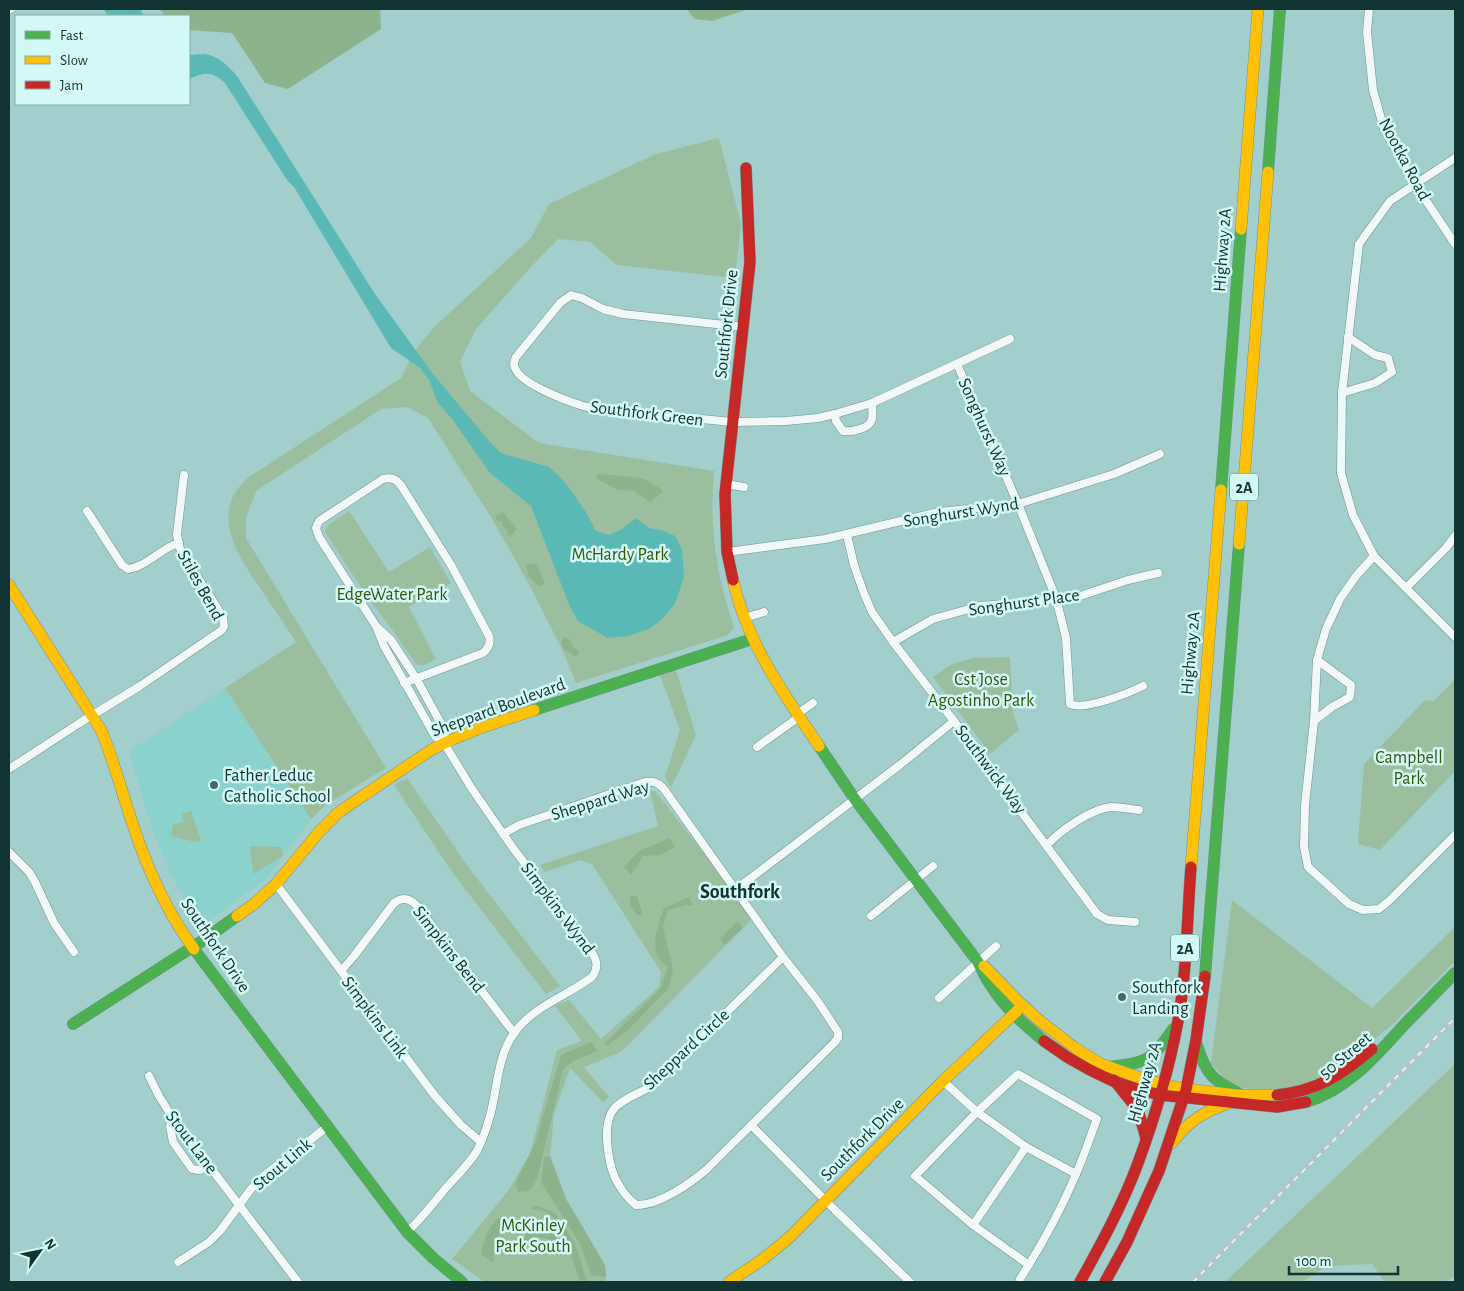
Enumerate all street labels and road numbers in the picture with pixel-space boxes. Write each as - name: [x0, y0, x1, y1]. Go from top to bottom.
- street label: Nootka Road: [1375, 115, 1433, 204]
- street label: Highway 2A: [1211, 207, 1235, 292]
- street label: Southfork Drive: [712, 269, 742, 379]
- street label: Songhurst Way: [954, 376, 1014, 479]
- street label: Southfork Green: [589, 398, 705, 430]
- road number: 2A: [1230, 474, 1258, 501]
- street label: Songhurst Wynd: [902, 495, 1020, 531]
- street label: Stiles Bend: [173, 547, 227, 624]
- street label: Songhurst Place: [968, 586, 1081, 620]
- street label: Highway 2A: [1178, 610, 1204, 696]
- street label: Sheppard Boulevard: [429, 675, 568, 741]
- street label: Southwick Way: [951, 722, 1030, 818]
- street label: Sheppard Way: [549, 777, 652, 824]
- street label: Simpkins Wynd: [517, 859, 597, 958]
- street label: Southfork Drive: [177, 895, 253, 996]
- street label: Simpkins Bend: [409, 903, 487, 996]
- road number: 2A: [1171, 934, 1199, 961]
- street label: Simpkins Link: [338, 973, 411, 1062]
- street label: Sheppard Circle: [640, 1006, 733, 1094]
- street label: 50 Street: [1316, 1029, 1376, 1083]
- street label: Highway 2A: [1125, 1039, 1165, 1125]
- street label: Southfork Drive: [818, 1095, 908, 1185]
- street label: Stout Lane: [162, 1108, 221, 1178]
- street label: Stout Link: [250, 1135, 316, 1194]

